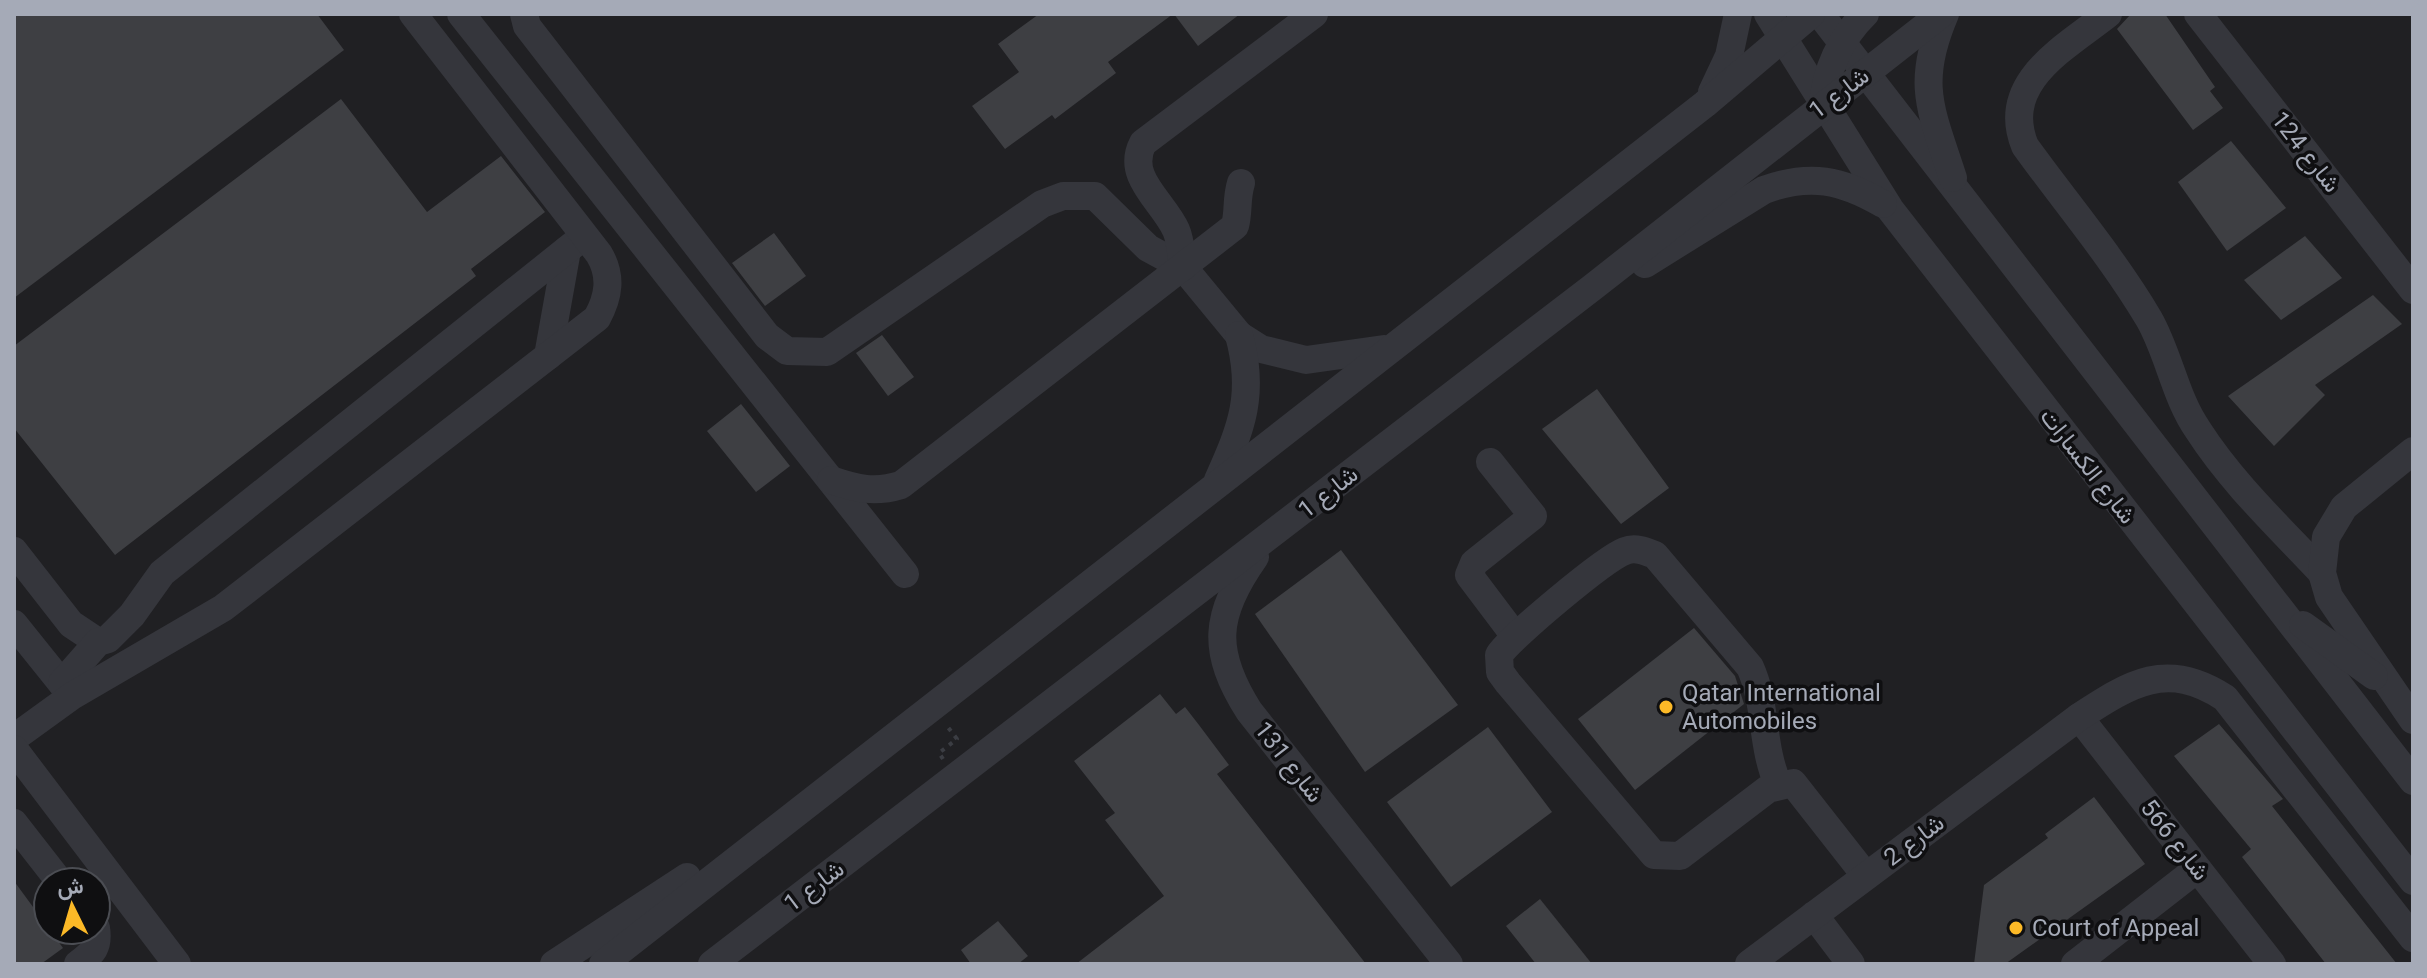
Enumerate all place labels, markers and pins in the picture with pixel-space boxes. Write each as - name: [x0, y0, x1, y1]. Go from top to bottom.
- place label: Qatar International Automobiles: [1682, 679, 1881, 735]
- marker: Qatar International Automobiles: [1657, 698, 1675, 716]
- place label: Court of Appeal: [2032, 914, 2199, 942]
- marker: Court of Appeal: [2007, 919, 2025, 937]

